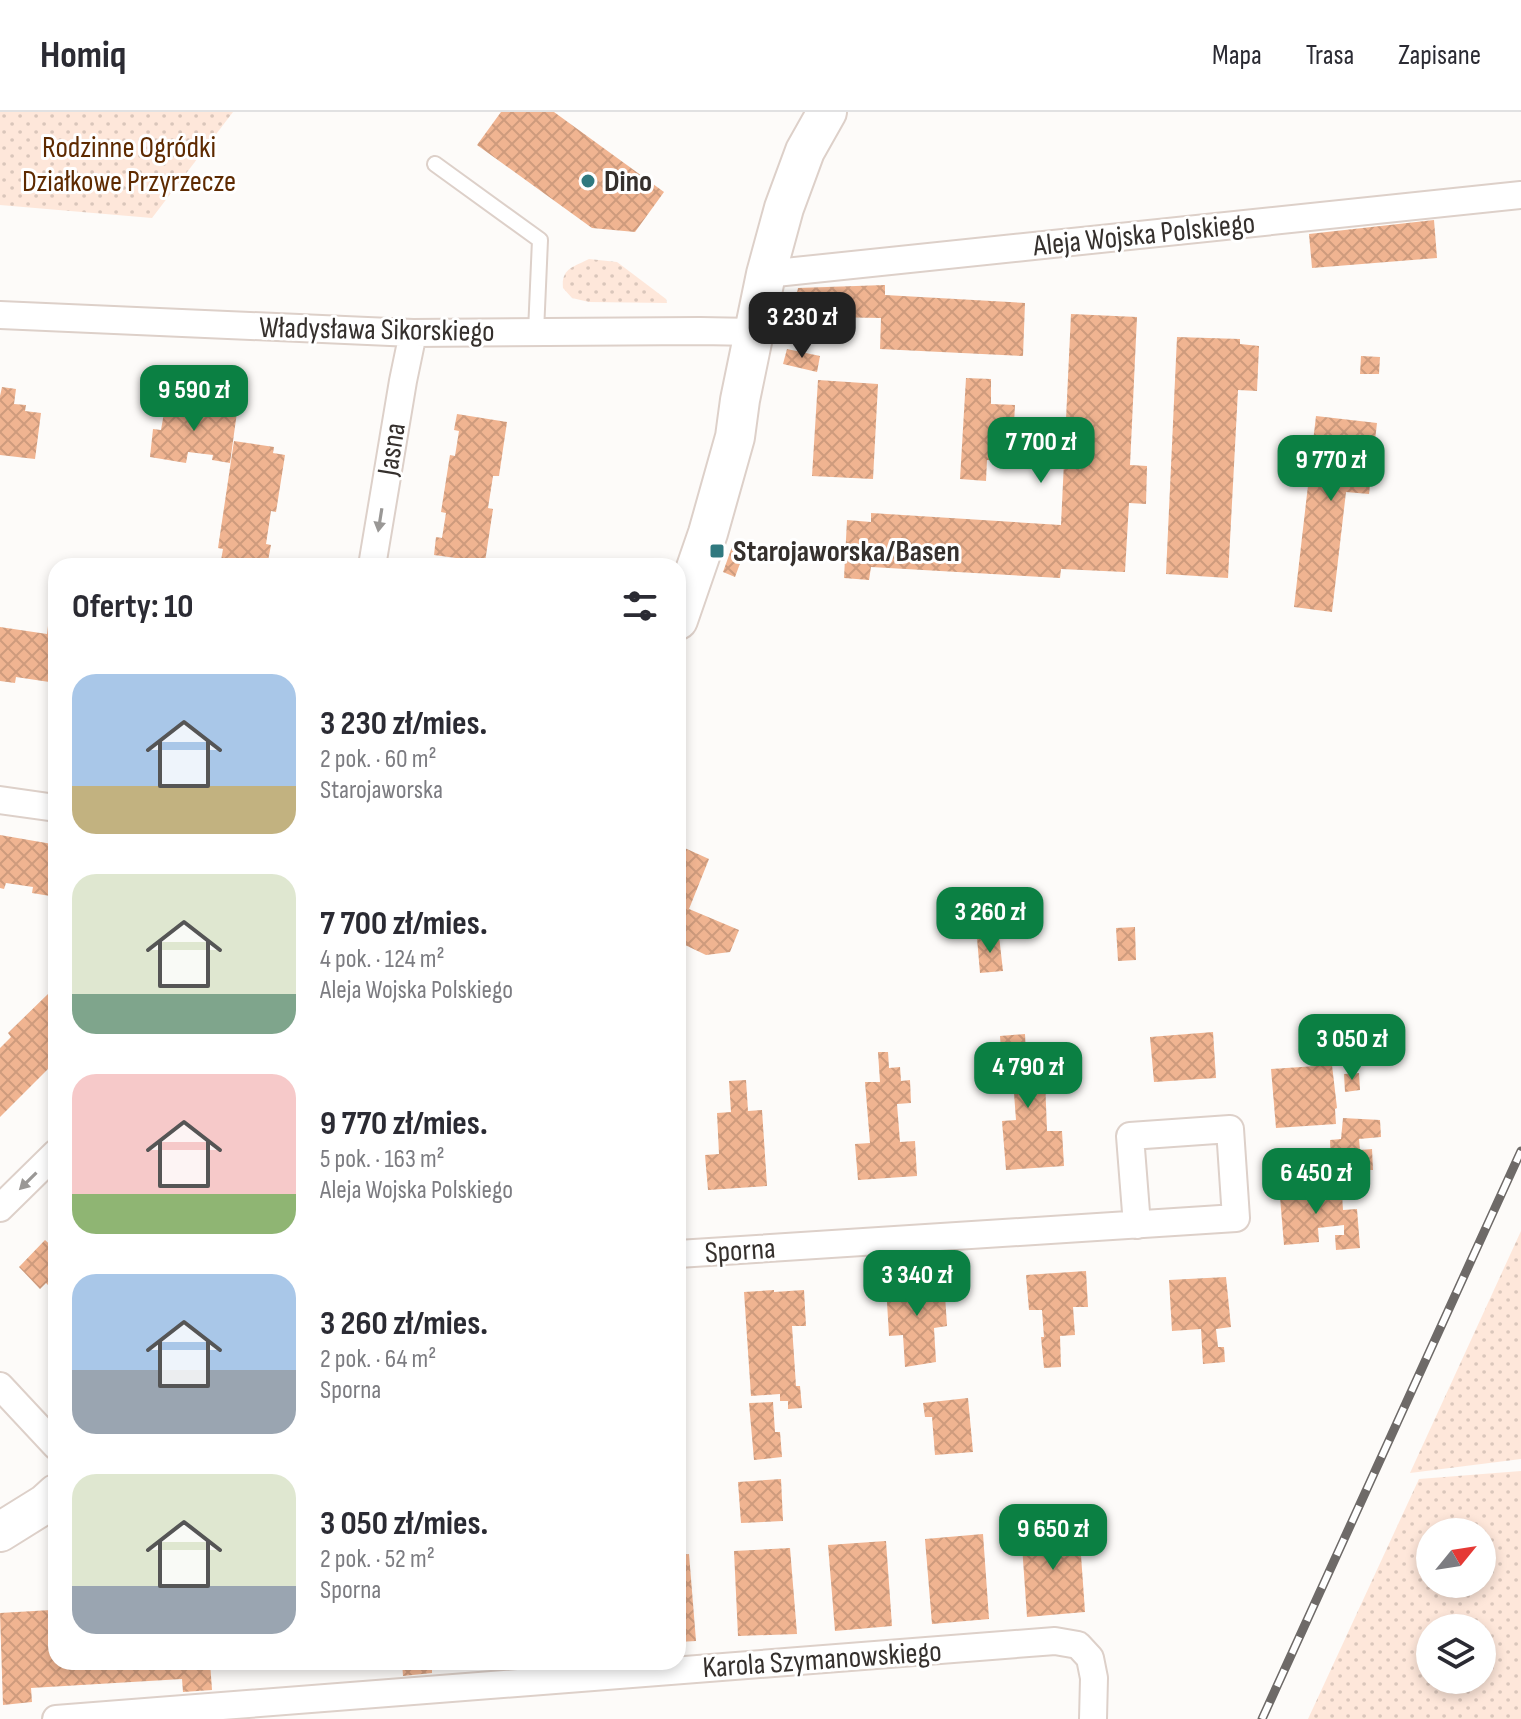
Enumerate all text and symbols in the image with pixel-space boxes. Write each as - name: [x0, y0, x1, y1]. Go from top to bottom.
- text: Homiq: [40, 33, 126, 78]
- text: Mapa: [1212, 39, 1262, 72]
- text: Trasa: [1306, 39, 1354, 72]
- text: Zapisane: [1398, 39, 1481, 72]
- park label: Rodzinne Ogródki Działkowe Przyrzecze: [22, 130, 236, 200]
- place label: Dino: [604, 164, 652, 200]
- marker: Dino: [579, 172, 597, 190]
- street label: Aleja Wojska Polskiego: [1030, 205, 1257, 265]
- pin: 3 230 zł: [719, 292, 885, 360]
- text: 3 230 zł: [767, 302, 837, 333]
- street label: Władysława Sikorskiego: [259, 310, 495, 350]
- pin: 9 590 zł: [111, 365, 277, 433]
- text: 9 590 zł: [158, 375, 230, 406]
- pin: 7 700 zł: [958, 417, 1124, 485]
- street label: Jasna: [370, 420, 414, 479]
- text: 7 700 zł: [1006, 427, 1076, 458]
- pin: 9 770 zł: [1248, 435, 1414, 503]
- text: 9 770 zł: [1296, 445, 1366, 476]
- one-way arrow: [373, 508, 386, 533]
- place label: Starojaworska/Basen: [733, 534, 960, 570]
- marker: Starojaworska/Basen: [708, 542, 726, 560]
- icon: filters: [618, 584, 662, 628]
- text: Oferty: 10: [72, 586, 193, 627]
- text: 3 230 zł/mies.: [320, 703, 487, 744]
- icon: home: [136, 706, 232, 802]
- text: 2 pok. · 60 m²: [320, 744, 437, 775]
- text: Starojaworska: [320, 775, 443, 806]
- pin: 3 260 zł: [907, 887, 1073, 955]
- text: 3 260 zł: [954, 897, 1026, 928]
- text: 7 700 zł/mies.: [320, 903, 488, 944]
- icon: home: [136, 906, 232, 1002]
- text: 4 pok. · 124 m²: [320, 944, 445, 975]
- text: Aleja Wojska Polskiego: [320, 975, 513, 1006]
- pin: 3 050 zł: [1269, 1014, 1435, 1082]
- text: 3 050 zł: [1316, 1024, 1388, 1055]
- pin: 4 790 zł: [945, 1042, 1111, 1110]
- text: 4 790 zł: [992, 1052, 1064, 1083]
- text: 9 770 zł/mies.: [320, 1103, 488, 1144]
- icon: home: [136, 1106, 232, 1202]
- text: 5 pok. · 163 m²: [320, 1144, 445, 1175]
- pin: 6 450 zł: [1233, 1148, 1399, 1216]
- text: 6 450 zł: [1280, 1158, 1352, 1189]
- one-way arrow: [19, 1171, 38, 1190]
- text: Aleja Wojska Polskiego: [320, 1175, 513, 1206]
- street label: Sporna: [704, 1231, 777, 1271]
- pin: 3 340 zł: [834, 1250, 1000, 1318]
- text: 3 340 zł: [881, 1260, 953, 1291]
- text: 3 260 zł/mies.: [320, 1303, 488, 1344]
- icon: home: [136, 1306, 232, 1402]
- text: 2 pok. · 64 m²: [320, 1344, 436, 1375]
- text: Sporna: [320, 1375, 381, 1406]
- text: 3 050 zł/mies.: [320, 1503, 488, 1544]
- pin: 9 650 zł: [970, 1504, 1136, 1572]
- icon: home: [136, 1506, 232, 1602]
- text: 9 650 zł: [1017, 1514, 1089, 1545]
- north arrow: [1416, 1518, 1496, 1598]
- map controls: [1416, 1518, 1496, 1694]
- text: 2 pok. · 52 m²: [320, 1544, 435, 1575]
- text: Sporna: [320, 1575, 381, 1606]
- button: layers: [1416, 1614, 1496, 1694]
- street label: Karola Szymanowskiego: [701, 1634, 943, 1686]

